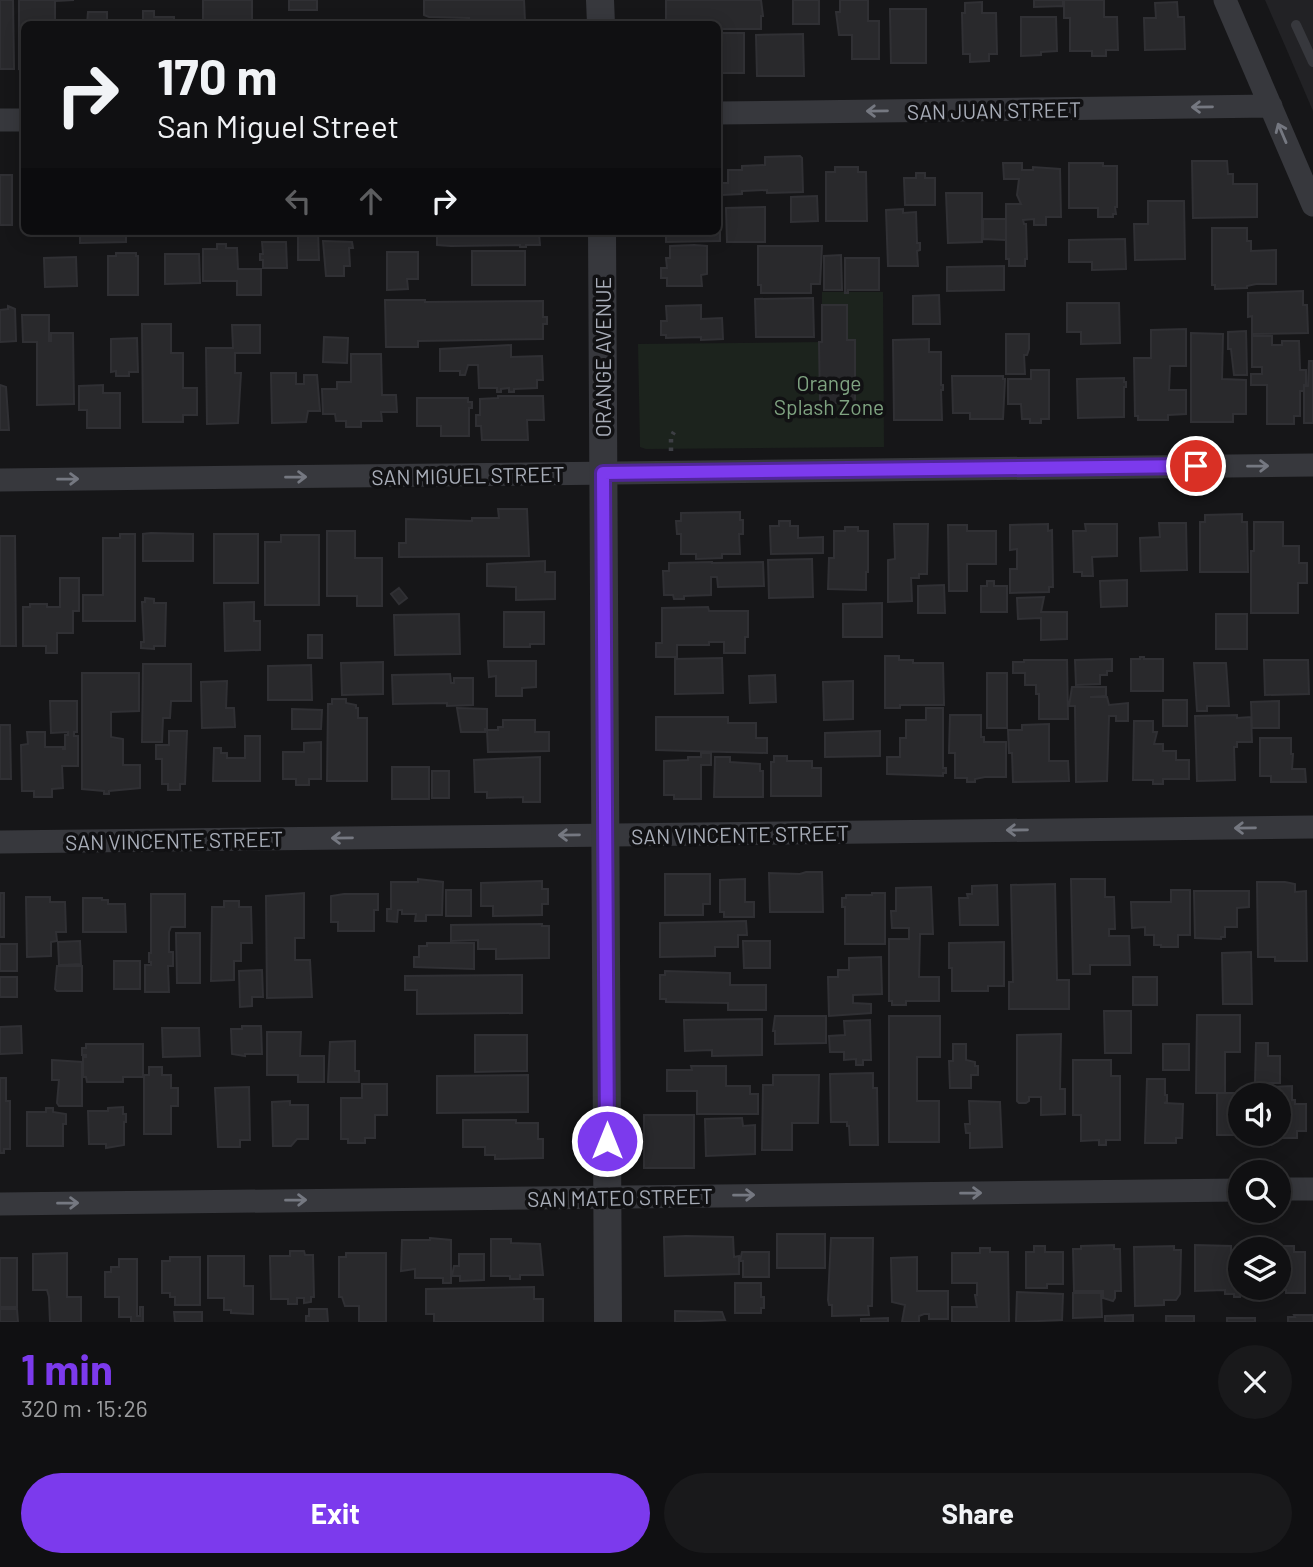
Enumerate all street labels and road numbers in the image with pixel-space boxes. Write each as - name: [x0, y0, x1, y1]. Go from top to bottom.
- street label: SAN JUAN STREET: [907, 96, 1081, 124]
- street label: ORANGE AVENUE: [590, 277, 615, 437]
- street label: SAN MIGUEL STREET: [371, 461, 565, 489]
- street label: SAN VINCENTE STREET: [631, 820, 849, 848]
- street label: SAN VINCENTE STREET: [65, 826, 283, 854]
- street label: SAN MATEO STREET: [527, 1183, 713, 1211]

